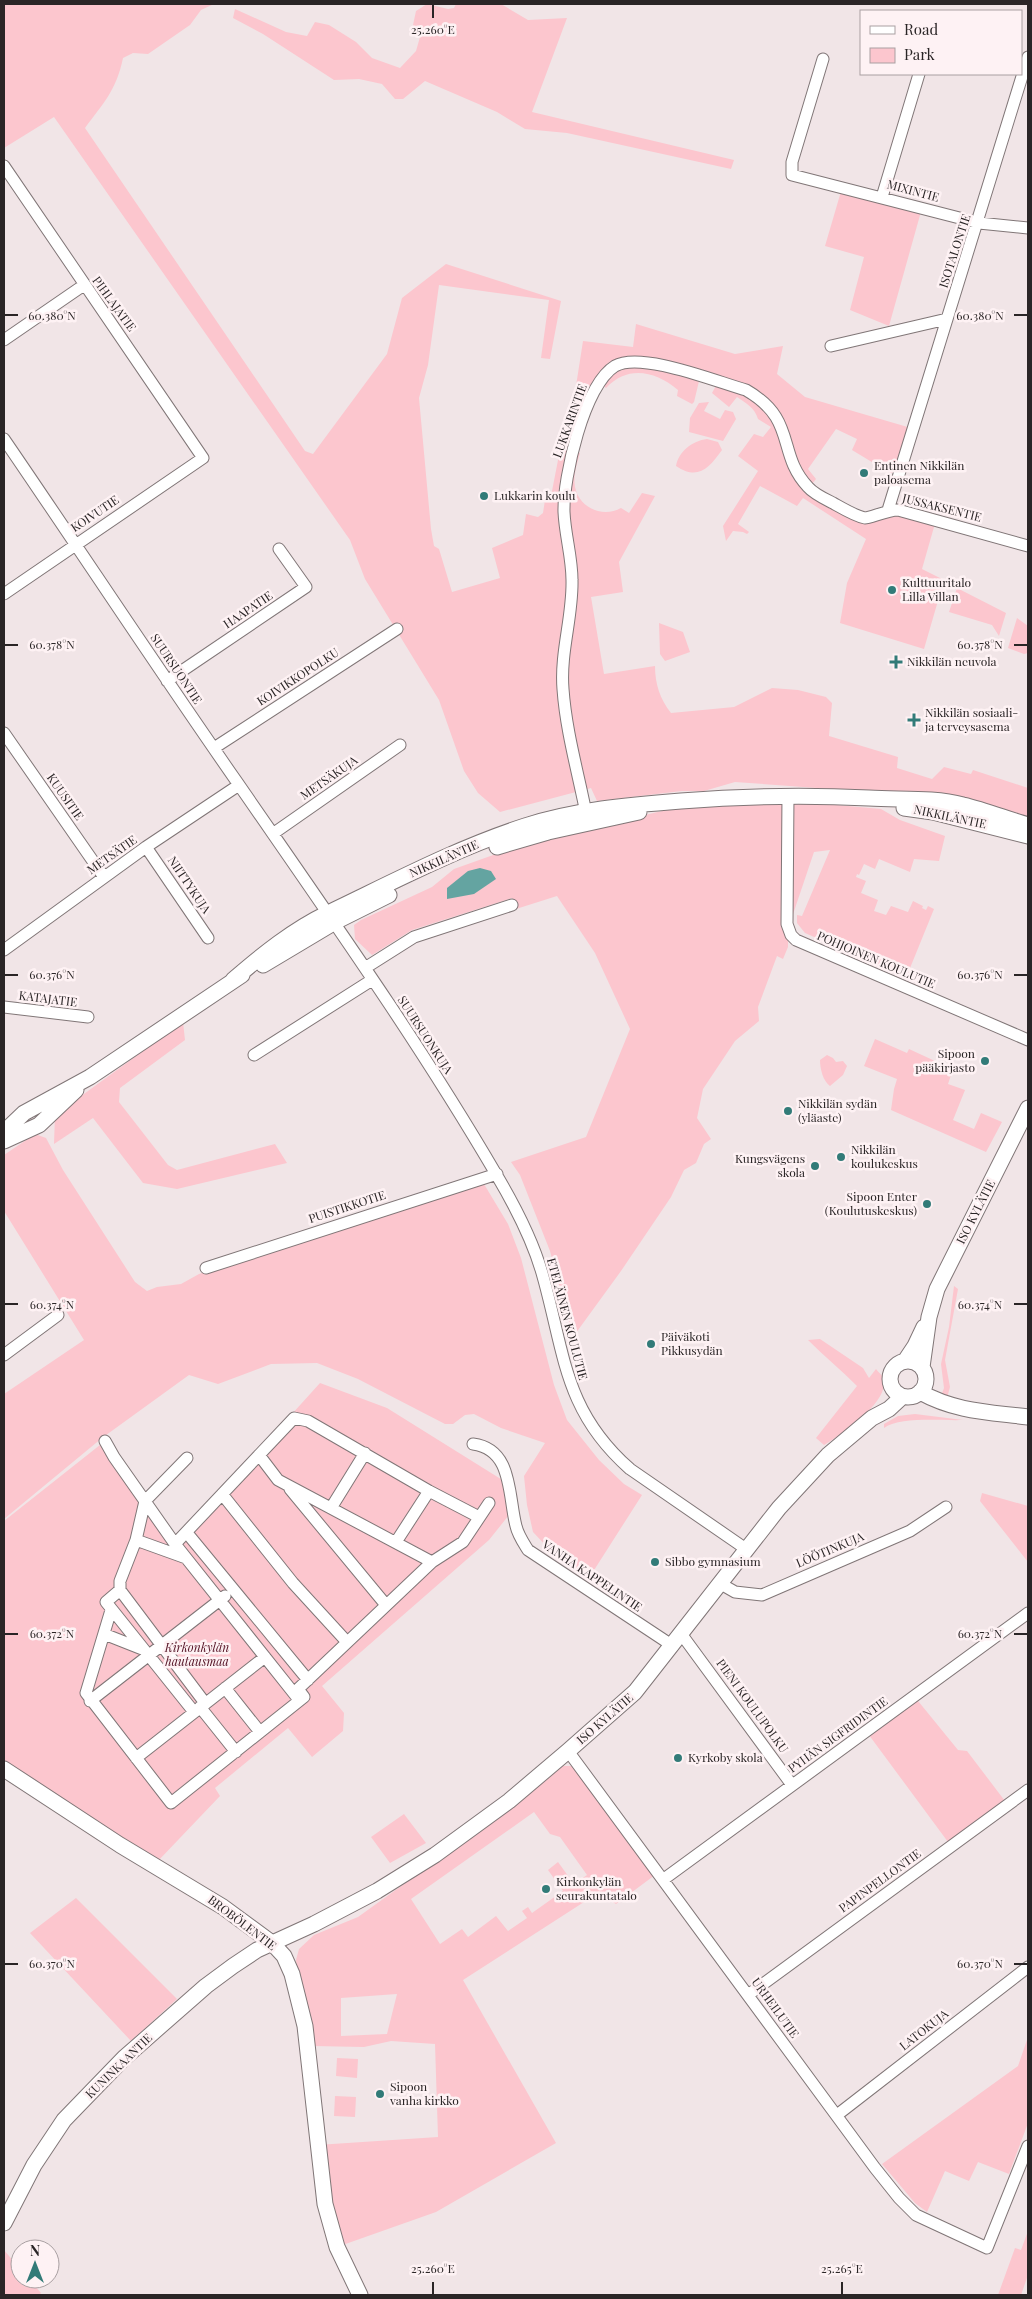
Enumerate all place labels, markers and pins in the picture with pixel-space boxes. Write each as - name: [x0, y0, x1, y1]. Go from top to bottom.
- place label: Entinen Nikkilän paloasema: [874, 457, 964, 487]
- marker: Entinen Nikkilän paloasema: [858, 467, 870, 479]
- place label: Lukkarin koulu: [494, 487, 576, 503]
- marker: Lukkarin koulu: [478, 490, 490, 502]
- place label: Kulttuuritalo Lilla Villan: [902, 574, 972, 604]
- marker: Kulttuuritalo Lilla Villan: [886, 584, 898, 596]
- place label: Nikkilän neuvola: [907, 653, 997, 669]
- marker: Nikkilän neuvola: [889, 655, 903, 669]
- place label: Nikkilän sosiaali- ja terveysasema: [924, 704, 1018, 734]
- marker: Nikkilän sosiaali- ja terveysasema: [907, 713, 921, 727]
- place label: Sipoon pääkirjasto: [915, 1045, 975, 1075]
- marker: Sipoon pääkirjasto: [979, 1055, 991, 1067]
- place label: Nikkilän sydän (yläaste): [798, 1095, 877, 1125]
- marker: Nikkilän sydän (yläaste): [782, 1105, 794, 1117]
- place label: Nikkilän koulukeskus: [851, 1141, 918, 1171]
- place label: Kungsvägens skola: [735, 1150, 805, 1180]
- marker: Nikkilän koulukeskus: [835, 1151, 847, 1163]
- marker: Kungsvägens skola: [809, 1160, 821, 1172]
- place label: Sipoon Enter (Koulutuskeskus): [825, 1188, 918, 1218]
- marker: Sipoon Enter (Koulutuskeskus): [921, 1198, 933, 1210]
- place label: Päiväkoti Pikkusydän: [661, 1328, 723, 1358]
- marker: Päiväkoti Pikkusydän: [645, 1338, 657, 1350]
- place label: Sibbo gymnasium: [665, 1553, 761, 1569]
- marker: Sibbo gymnasium: [649, 1556, 661, 1568]
- place label: Kyrkoby skola: [688, 1749, 763, 1765]
- marker: Kyrkoby skola: [672, 1752, 684, 1764]
- place label: Kirkonkylän seurakuntatalo: [556, 1873, 637, 1903]
- marker: Kirkonkylän seurakuntatalo: [540, 1883, 552, 1895]
- place label: Sipoon vanha kirkko: [389, 2078, 459, 2108]
- marker: Sipoon vanha kirkko: [374, 2088, 386, 2100]

